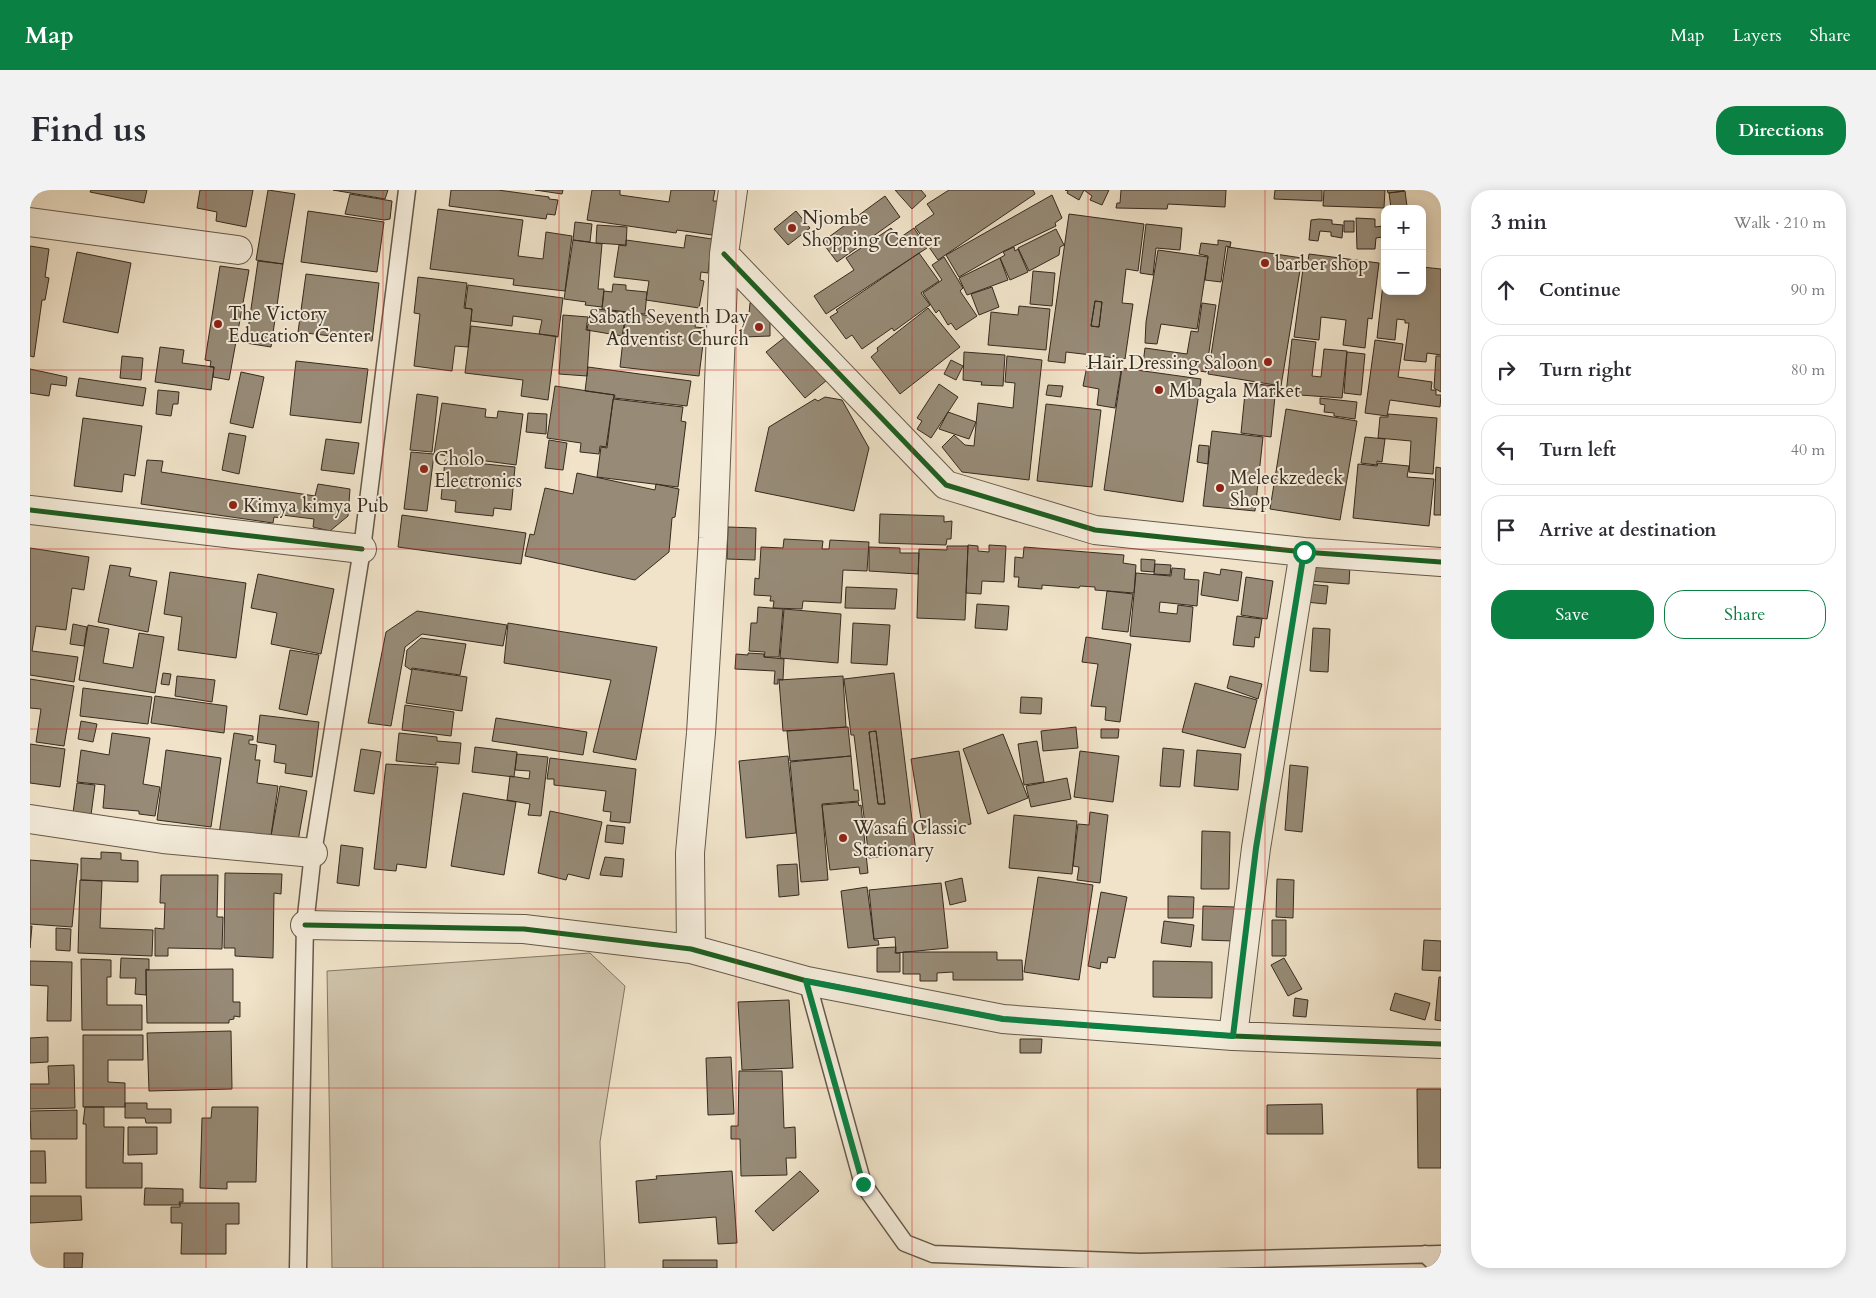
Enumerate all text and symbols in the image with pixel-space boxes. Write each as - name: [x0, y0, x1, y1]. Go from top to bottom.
- text: Map: [25, 19, 74, 52]
- text: Map: [1670, 23, 1705, 48]
- text: Layers: [1733, 23, 1782, 48]
- text: Share: [1810, 23, 1851, 48]
- text: Find us: [30, 106, 146, 154]
- button: Directions: [1716, 106, 1846, 155]
- place label: Njombe Shopping Center: [802, 205, 940, 253]
- map controls: [1381, 205, 1426, 295]
- button: +: [1381, 205, 1426, 250]
- text: 3 min: [1491, 208, 1547, 237]
- text: Walk · 210 m: [1734, 212, 1826, 234]
- marker: Njombe Shopping Center: [786, 222, 798, 234]
- button: −: [1381, 250, 1426, 295]
- place label: barber shop: [1275, 251, 1368, 277]
- marker: barber shop: [1259, 257, 1271, 269]
- icon: ahead: [1492, 276, 1520, 304]
- text: Continue: [1539, 277, 1621, 303]
- text: 90 m: [1791, 279, 1825, 301]
- place label: The Victory Education Center: [228, 301, 370, 349]
- place label: Sabath Seventh Day Adventist Church: [589, 304, 750, 352]
- marker: The Victory Education Center: [212, 318, 224, 330]
- marker: Sabath Seventh Day Adventist Church: [753, 321, 765, 333]
- place label: Hair Dressing Saloon: [1087, 350, 1258, 376]
- marker: Hair Dressing Saloon: [1262, 356, 1274, 368]
- icon: right: [1492, 356, 1520, 384]
- text: Turn right: [1539, 357, 1631, 383]
- text: 80 m: [1791, 359, 1825, 381]
- place label: Mbagala Market: [1169, 378, 1300, 404]
- marker: Mbagala Market: [1153, 384, 1165, 396]
- icon: left: [1492, 436, 1520, 464]
- text: Turn left: [1539, 437, 1616, 463]
- text: 40 m: [1791, 439, 1825, 461]
- place label: Cholo Electronics: [434, 446, 522, 494]
- marker: Cholo Electronics: [418, 463, 430, 475]
- place label: Meleckzedeck Shop: [1230, 465, 1344, 513]
- marker: Meleckzedeck Shop: [1214, 482, 1226, 494]
- place label: Kimya kimya Pub: [243, 493, 389, 519]
- marker: Kimya kimya Pub: [227, 499, 239, 511]
- icon: arrive: [1492, 516, 1520, 544]
- text: Arrive at destination: [1539, 517, 1716, 543]
- route start: [1293, 541, 1316, 564]
- button: Save: [1491, 590, 1654, 639]
- button: Share: [1664, 590, 1826, 639]
- place label: Wasafi Classic Stationary: [852, 815, 967, 863]
- marker: Wasafi Classic Stationary: [837, 832, 849, 844]
- route end: [852, 1173, 875, 1196]

